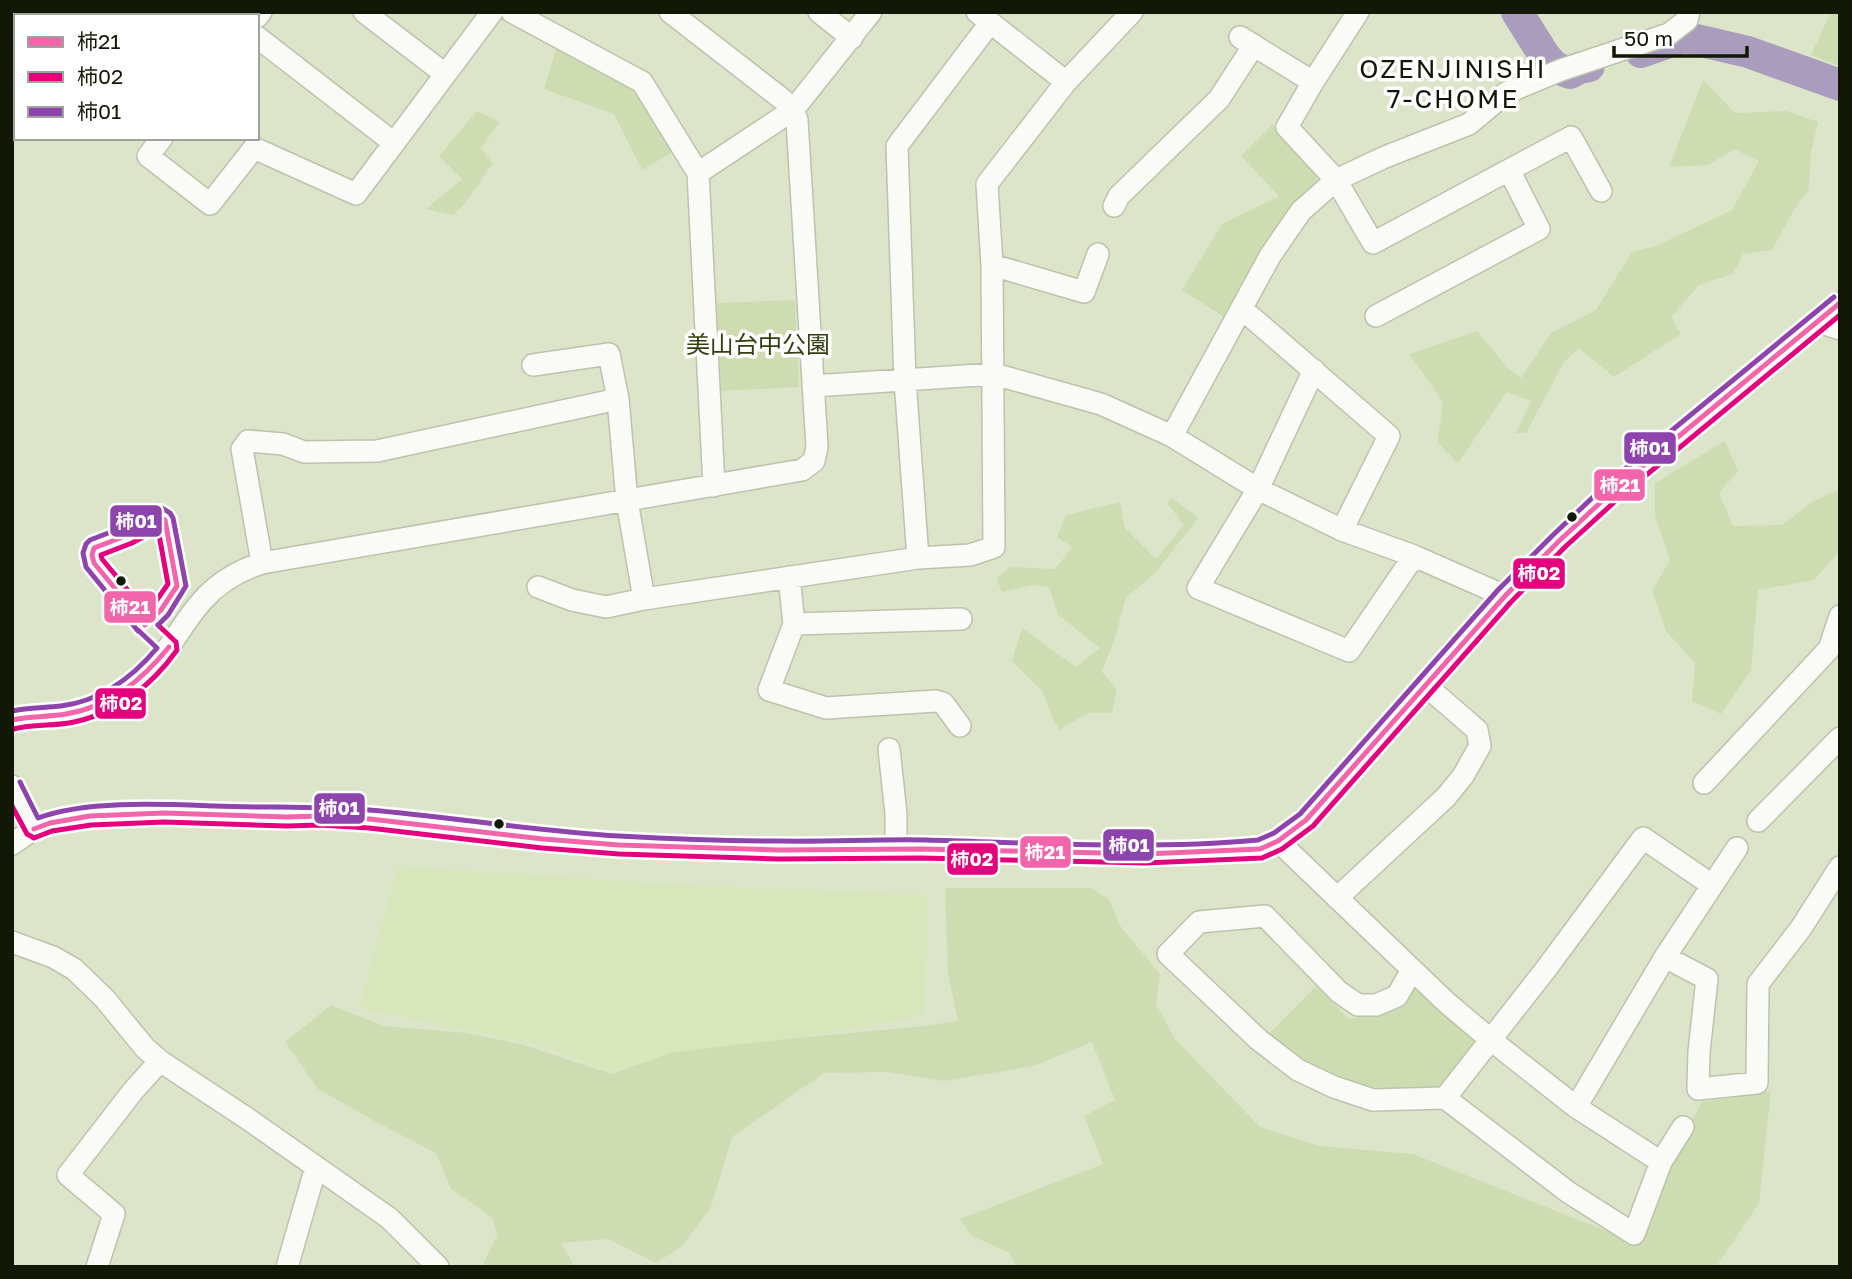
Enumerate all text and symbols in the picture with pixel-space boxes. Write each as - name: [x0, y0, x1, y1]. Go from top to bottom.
- legend: [14, 14, 259, 140]
- scale bar: [1614, 14, 1747, 58]
- text: 50 m: [1624, 25, 1673, 51]
- text: 柿21: [77, 28, 120, 54]
- district label: OZENJINISHI 7-CHOME: [1359, 53, 1547, 114]
- text: 柿02: [77, 63, 123, 89]
- text: 柿01: [77, 98, 121, 124]
- park label: 美山台中公園: [686, 329, 830, 358]
- line badge: 柿01: [1623, 431, 1677, 465]
- text: 柿01: [1629, 436, 1671, 459]
- line badge: 柿21: [1593, 468, 1646, 502]
- text: 柿21: [1600, 473, 1640, 496]
- line badge: 柿01: [109, 504, 163, 538]
- text: 柿01: [115, 509, 157, 532]
- unlabelled marker: [1565, 510, 1579, 524]
- line badge: 柿02: [1512, 557, 1566, 590]
- text: 柿02: [1518, 561, 1560, 584]
- unlabelled marker: [114, 574, 128, 588]
- line badge: 柿21: [103, 590, 157, 624]
- text: 柿21: [110, 595, 150, 618]
- line badge: 柿02: [94, 687, 147, 720]
- text: 柿02: [100, 691, 142, 714]
- line badge: 柿01: [313, 792, 366, 825]
- text: 柿01: [318, 796, 360, 819]
- unlabelled marker: [492, 817, 506, 831]
- line badge: 柿01: [1102, 828, 1155, 862]
- text: 柿01: [1108, 833, 1150, 856]
- line badge: 柿21: [1019, 835, 1072, 869]
- text: 柿21: [1025, 840, 1065, 863]
- line badge: 柿02: [946, 842, 999, 876]
- text: 柿02: [951, 847, 993, 870]

